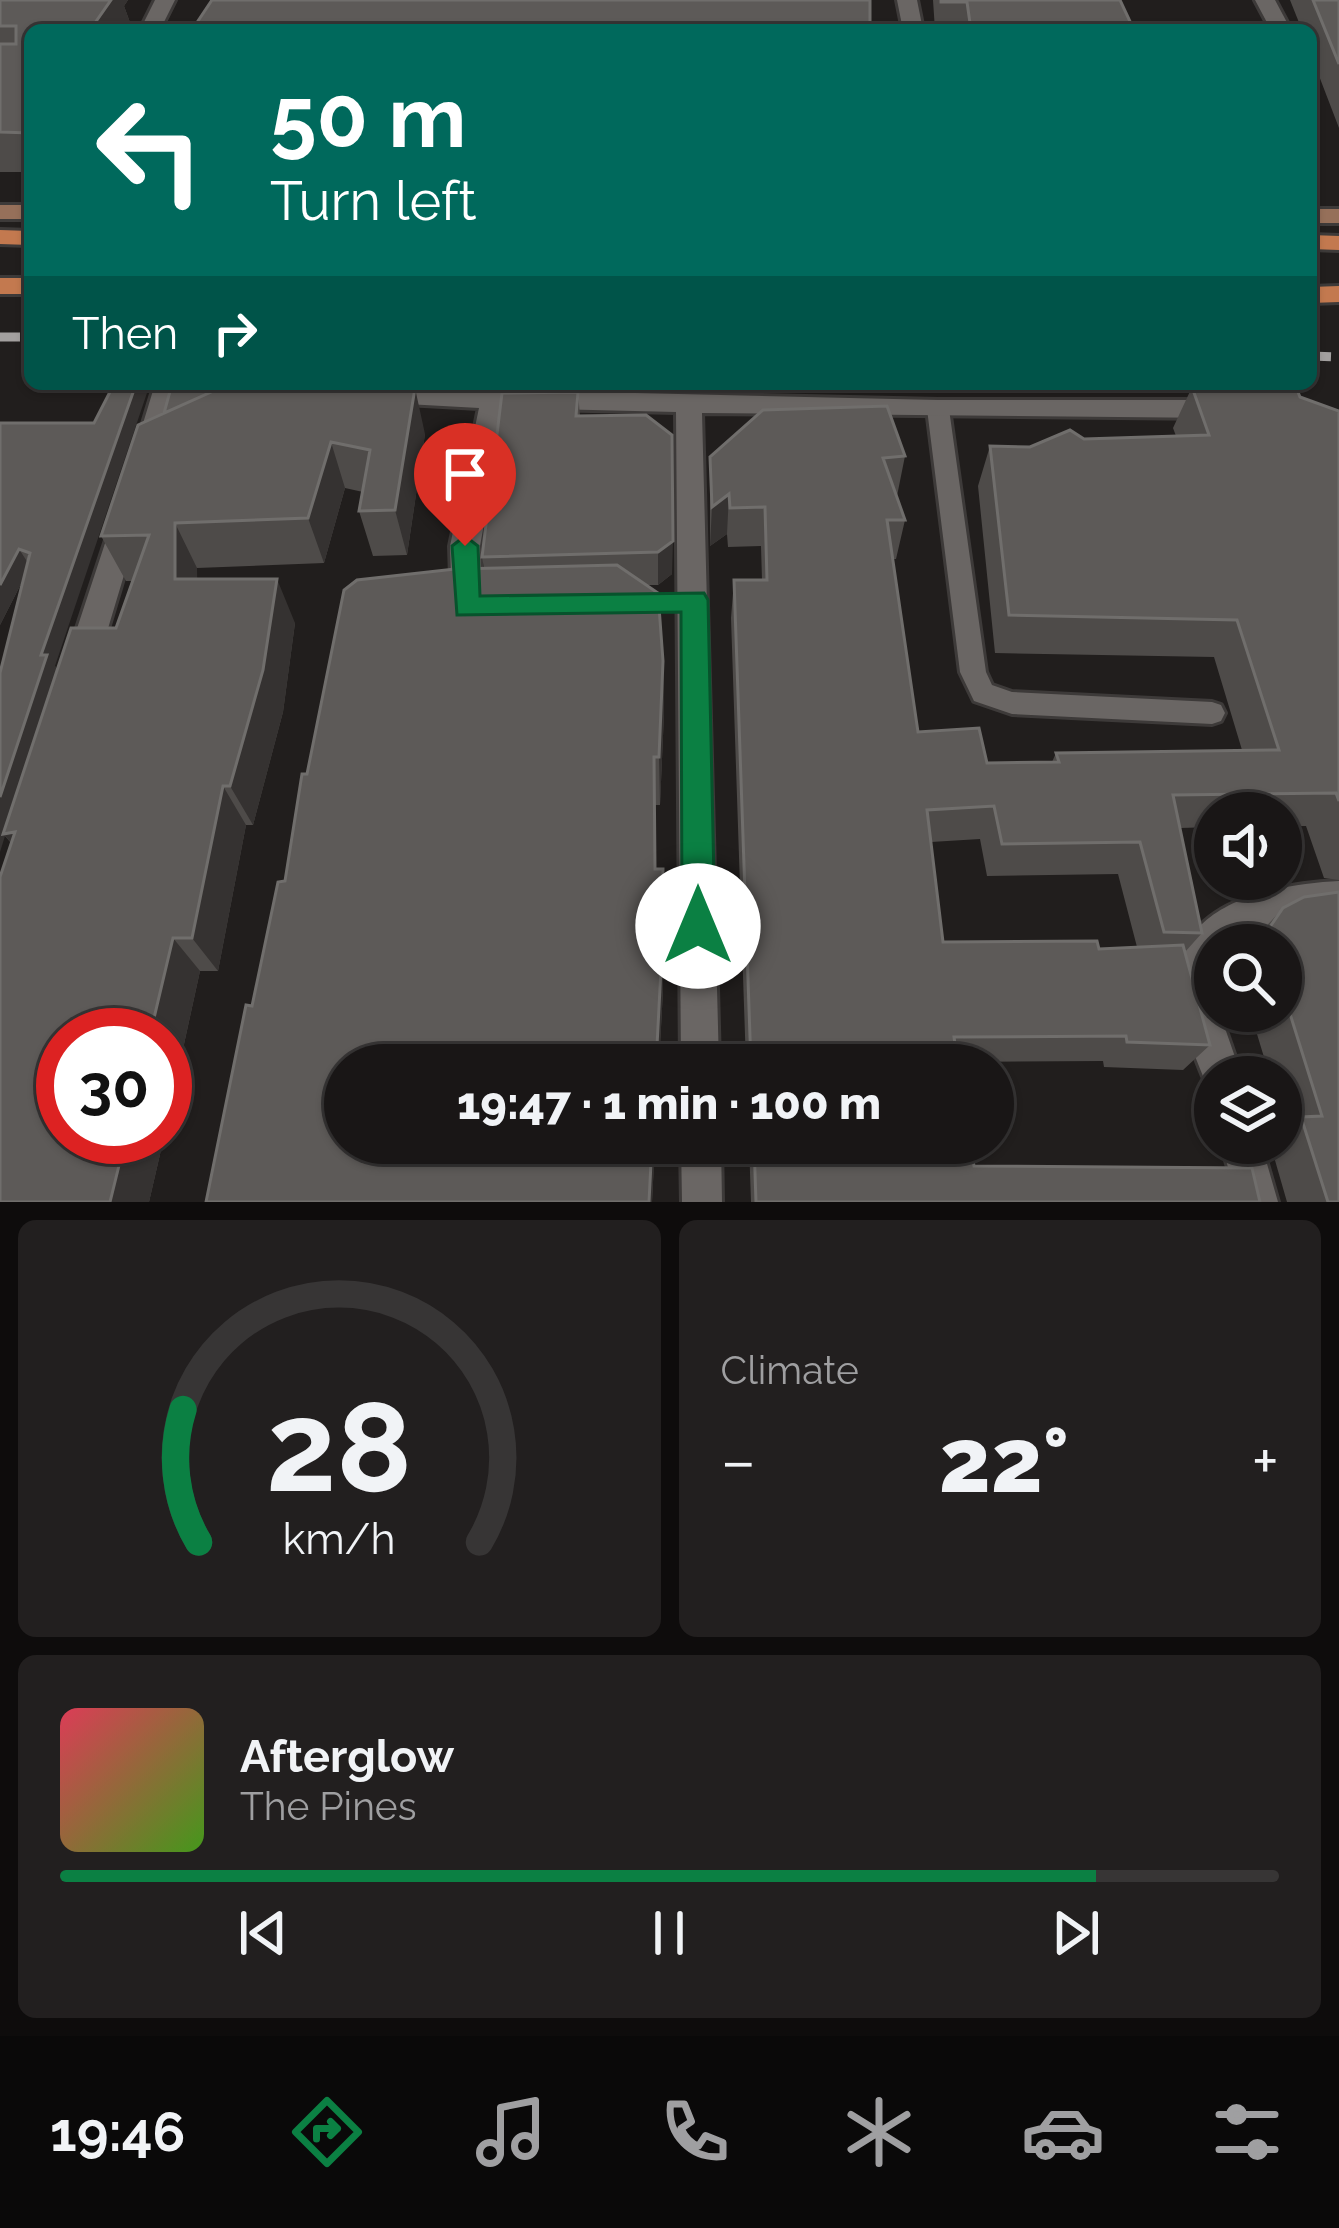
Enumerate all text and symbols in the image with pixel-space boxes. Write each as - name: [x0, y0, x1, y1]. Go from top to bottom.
- text: 50 m: [270, 68, 466, 167]
- icon: left: [72, 72, 228, 228]
- text: Turn left: [270, 169, 477, 233]
- icon: right: [202, 300, 268, 366]
- text: Then: [72, 307, 178, 360]
- pin: [414, 423, 516, 546]
- icon: arrive: [432, 441, 498, 507]
- map controls: [1194, 792, 1302, 1164]
- button: sound: [1194, 792, 1302, 900]
- position arrow: [635, 863, 761, 989]
- button: search: [1194, 924, 1302, 1032]
- speed limit sign: 30: [36, 1008, 192, 1164]
- button: layers: [1194, 1056, 1302, 1164]
- text: 19:47 · 1 min · 100 m: [457, 1077, 881, 1130]
- text: Climate: [721, 1347, 859, 1393]
- text: 28: [266, 1374, 412, 1520]
- text: 22°: [939, 1407, 1069, 1513]
- text: −: [721, 1422, 756, 1499]
- text: +: [1252, 1422, 1279, 1499]
- text: km/h: [283, 1513, 396, 1563]
- text: Afterglow: [240, 1730, 454, 1783]
- text: The Pines: [240, 1783, 417, 1829]
- icon: previous: [230, 1900, 296, 1966]
- icon: pause: [636, 1900, 702, 1966]
- icon: next: [1043, 1900, 1109, 1966]
- icon: directions: [285, 2090, 369, 2174]
- icon: music: [469, 2090, 553, 2174]
- icon: phone: [653, 2090, 737, 2174]
- icon: climate: [837, 2090, 921, 2174]
- icon: car: [1021, 2090, 1105, 2174]
- icon: filters: [1205, 2090, 1289, 2174]
- text: 19:46: [50, 2100, 185, 2164]

